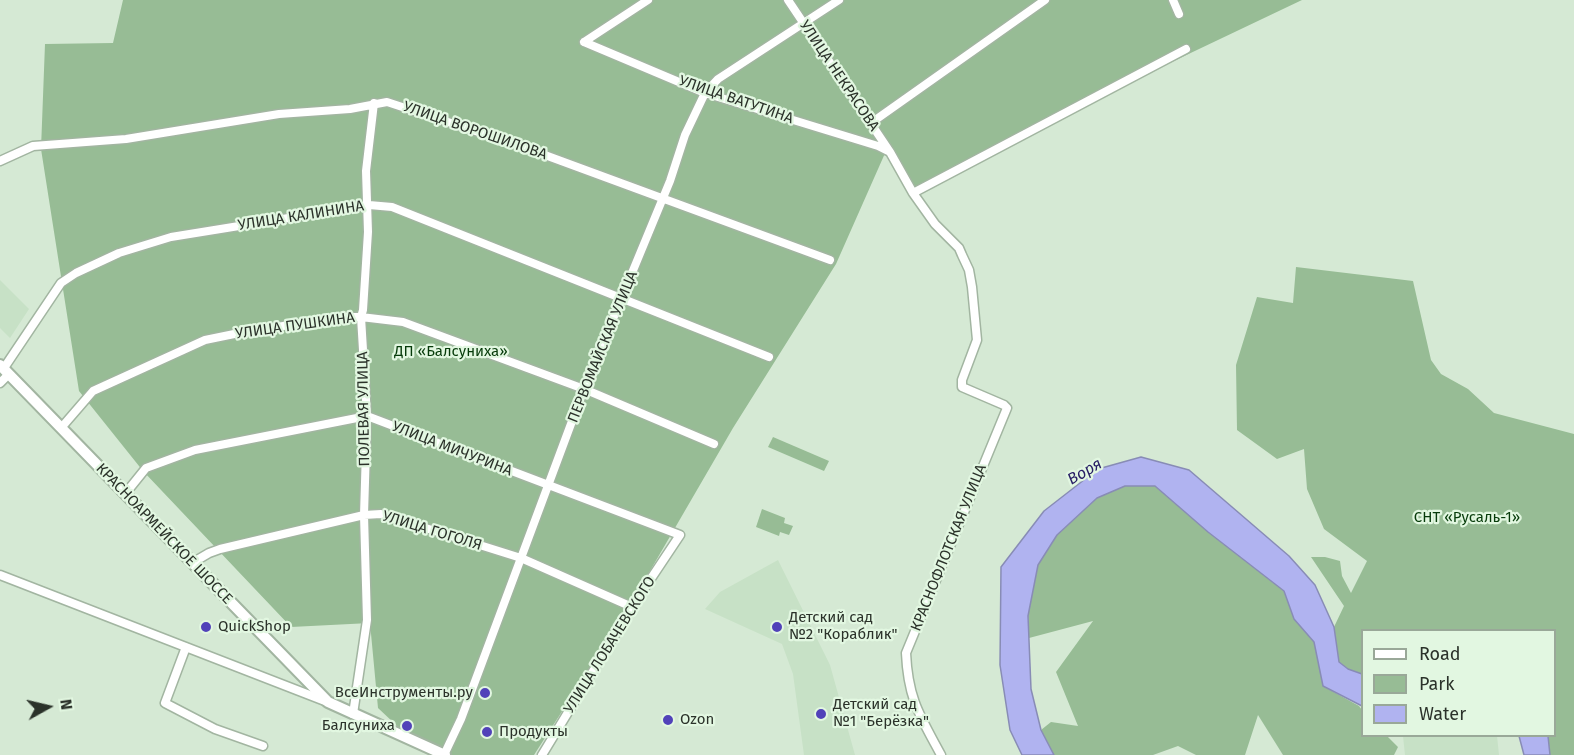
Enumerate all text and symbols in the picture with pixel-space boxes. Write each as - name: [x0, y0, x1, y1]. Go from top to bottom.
- street label: УЛИЦА НЕКРАСОВА: [795, 17, 883, 135]
- street label: УЛИЦА ВАТУТИНА: [676, 72, 796, 128]
- street label: УЛИЦА ВОРОШИЛОВА: [401, 98, 549, 164]
- street label: УЛИЦА КАЛИНИНА: [237, 197, 365, 235]
- street label: ПЕРВОМАЙСКАЯ УЛИЦА: [564, 268, 642, 426]
- street label: УЛИЦА ПУШКИНА: [234, 309, 356, 343]
- park label: ДП «Балсуниха»: [394, 343, 508, 361]
- street label: ПОЛЕВАЯ УЛИЦА: [354, 351, 374, 467]
- street label: УЛИЦА МИЧУРИНА: [389, 418, 515, 480]
- water label: Воря: [1064, 455, 1106, 489]
- street label: КРАСНОАРМЕЙСКОЕ ШОССЕ: [92, 460, 236, 608]
- street label: КРАСНОФЛОТСКАЯ УЛИЦА: [907, 462, 991, 634]
- street label: УЛИЦА ГОГОЛЯ: [380, 507, 484, 555]
- park label: СНТ «Русаль-1»: [1414, 509, 1520, 527]
- street label: УЛИЦА ЛОБАЧЕВСКОГО: [560, 573, 660, 717]
- place label: Детский сад №2 "Кораблик": [789, 609, 897, 644]
- place label: QuickShop: [218, 618, 291, 636]
- marker: QuickShop: [199, 620, 213, 634]
- marker: Детский сад №2 "Кораблик": [770, 620, 784, 634]
- legend: [1361, 629, 1556, 737]
- text: Road: [1419, 643, 1461, 665]
- text: Park: [1419, 673, 1454, 695]
- north arrow: [18, 677, 78, 737]
- place label: ВсеИнструменты.ру: [335, 684, 473, 702]
- marker: ВсеИнструменты.ру: [478, 686, 492, 700]
- place label: Детский сад №1 "Берёзка": [833, 696, 929, 731]
- text: N: [56, 698, 76, 711]
- text: Water: [1419, 703, 1466, 725]
- marker: Детский сад №1 "Берёзка": [814, 707, 828, 721]
- place label: Ozon: [680, 711, 714, 729]
- marker: Ozon: [661, 713, 675, 727]
- place label: Балсуниха: [322, 717, 395, 735]
- marker: Балсуниха: [400, 719, 414, 733]
- place label: Продукты: [499, 723, 568, 741]
- marker: Продукты: [480, 725, 494, 739]

